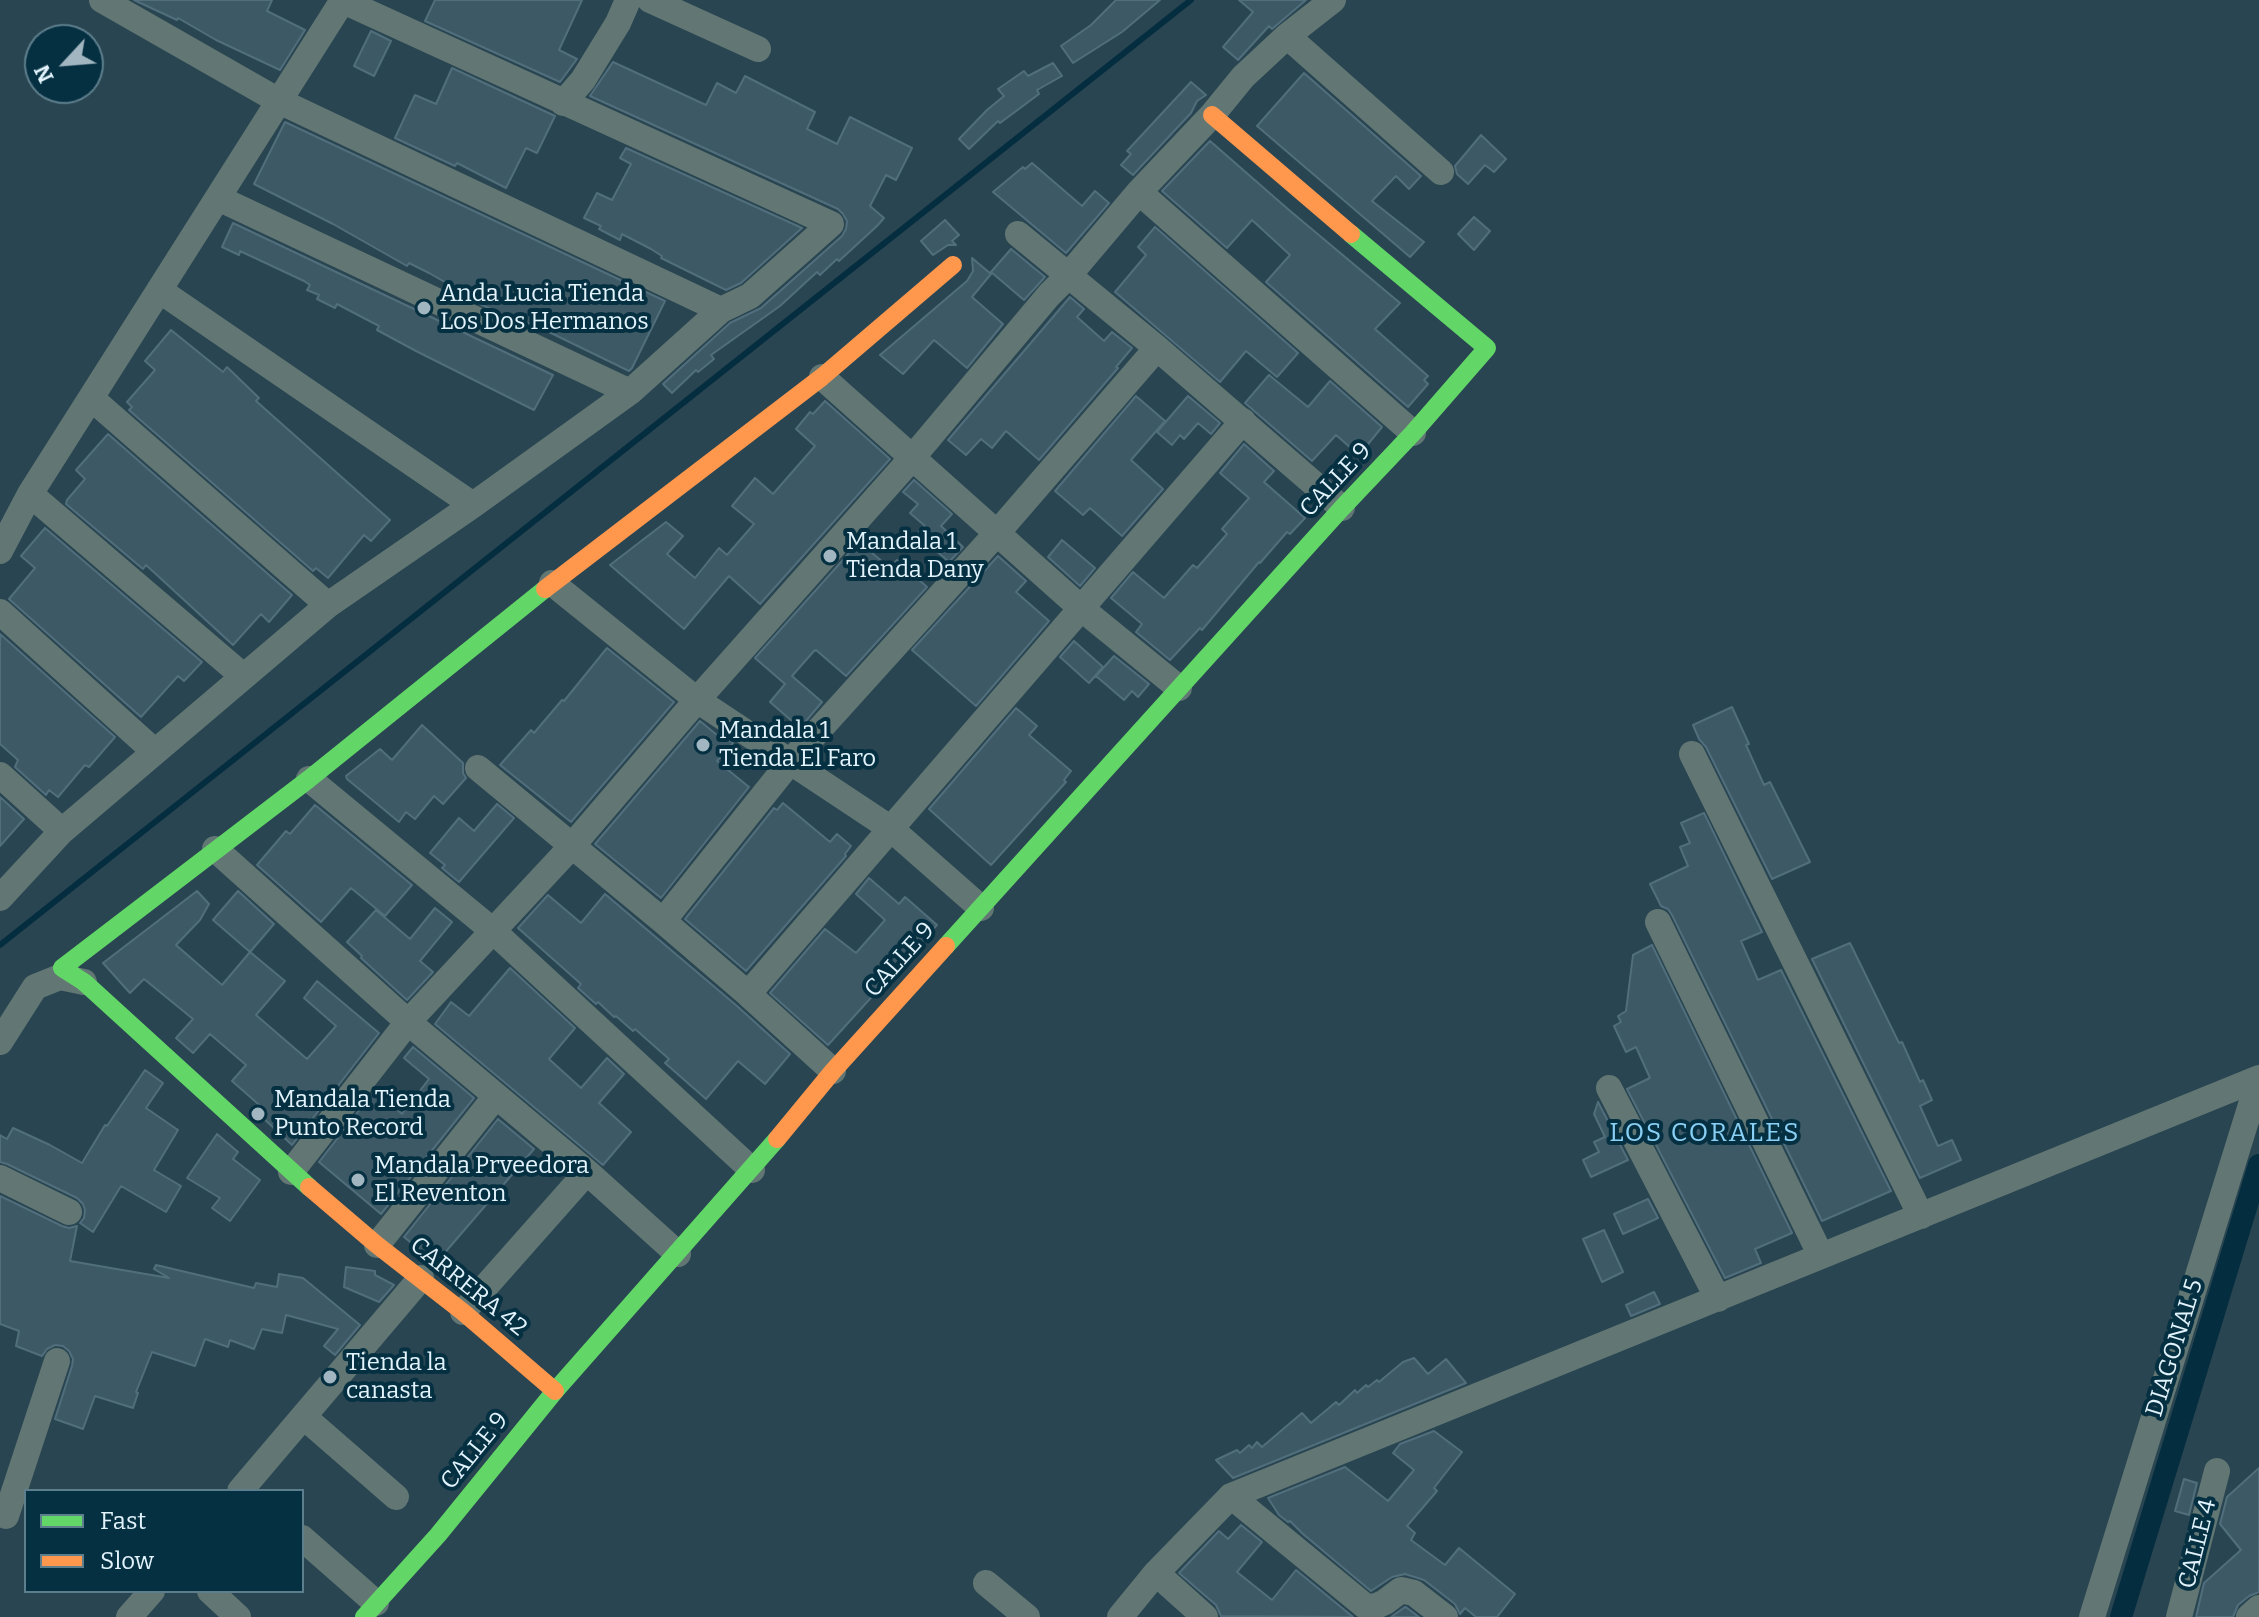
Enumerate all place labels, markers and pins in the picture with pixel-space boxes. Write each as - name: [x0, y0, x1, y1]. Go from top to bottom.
- place label: Anda Lucia Tienda Los Dos Hermanos: [440, 280, 649, 336]
- marker: Anda Lucia Tienda Los Dos Hermanos: [415, 299, 433, 317]
- place label: Mandala 1 Tienda Dany: [846, 528, 984, 584]
- marker: Mandala 1 Tienda Dany: [821, 547, 839, 565]
- place label: Mandala 1 Tienda El Faro: [719, 717, 876, 773]
- marker: Mandala 1 Tienda El Faro: [694, 736, 712, 754]
- place label: Mandala Tienda Punto Record: [274, 1086, 451, 1142]
- marker: Mandala Tienda Punto Record: [249, 1105, 267, 1123]
- place label: Mandala Prveedora El Reventon: [374, 1152, 589, 1208]
- marker: Mandala Prveedora El Reventon: [349, 1171, 367, 1189]
- place label: Tienda la canasta: [346, 1349, 447, 1405]
- marker: Tienda la canasta: [321, 1368, 339, 1386]

